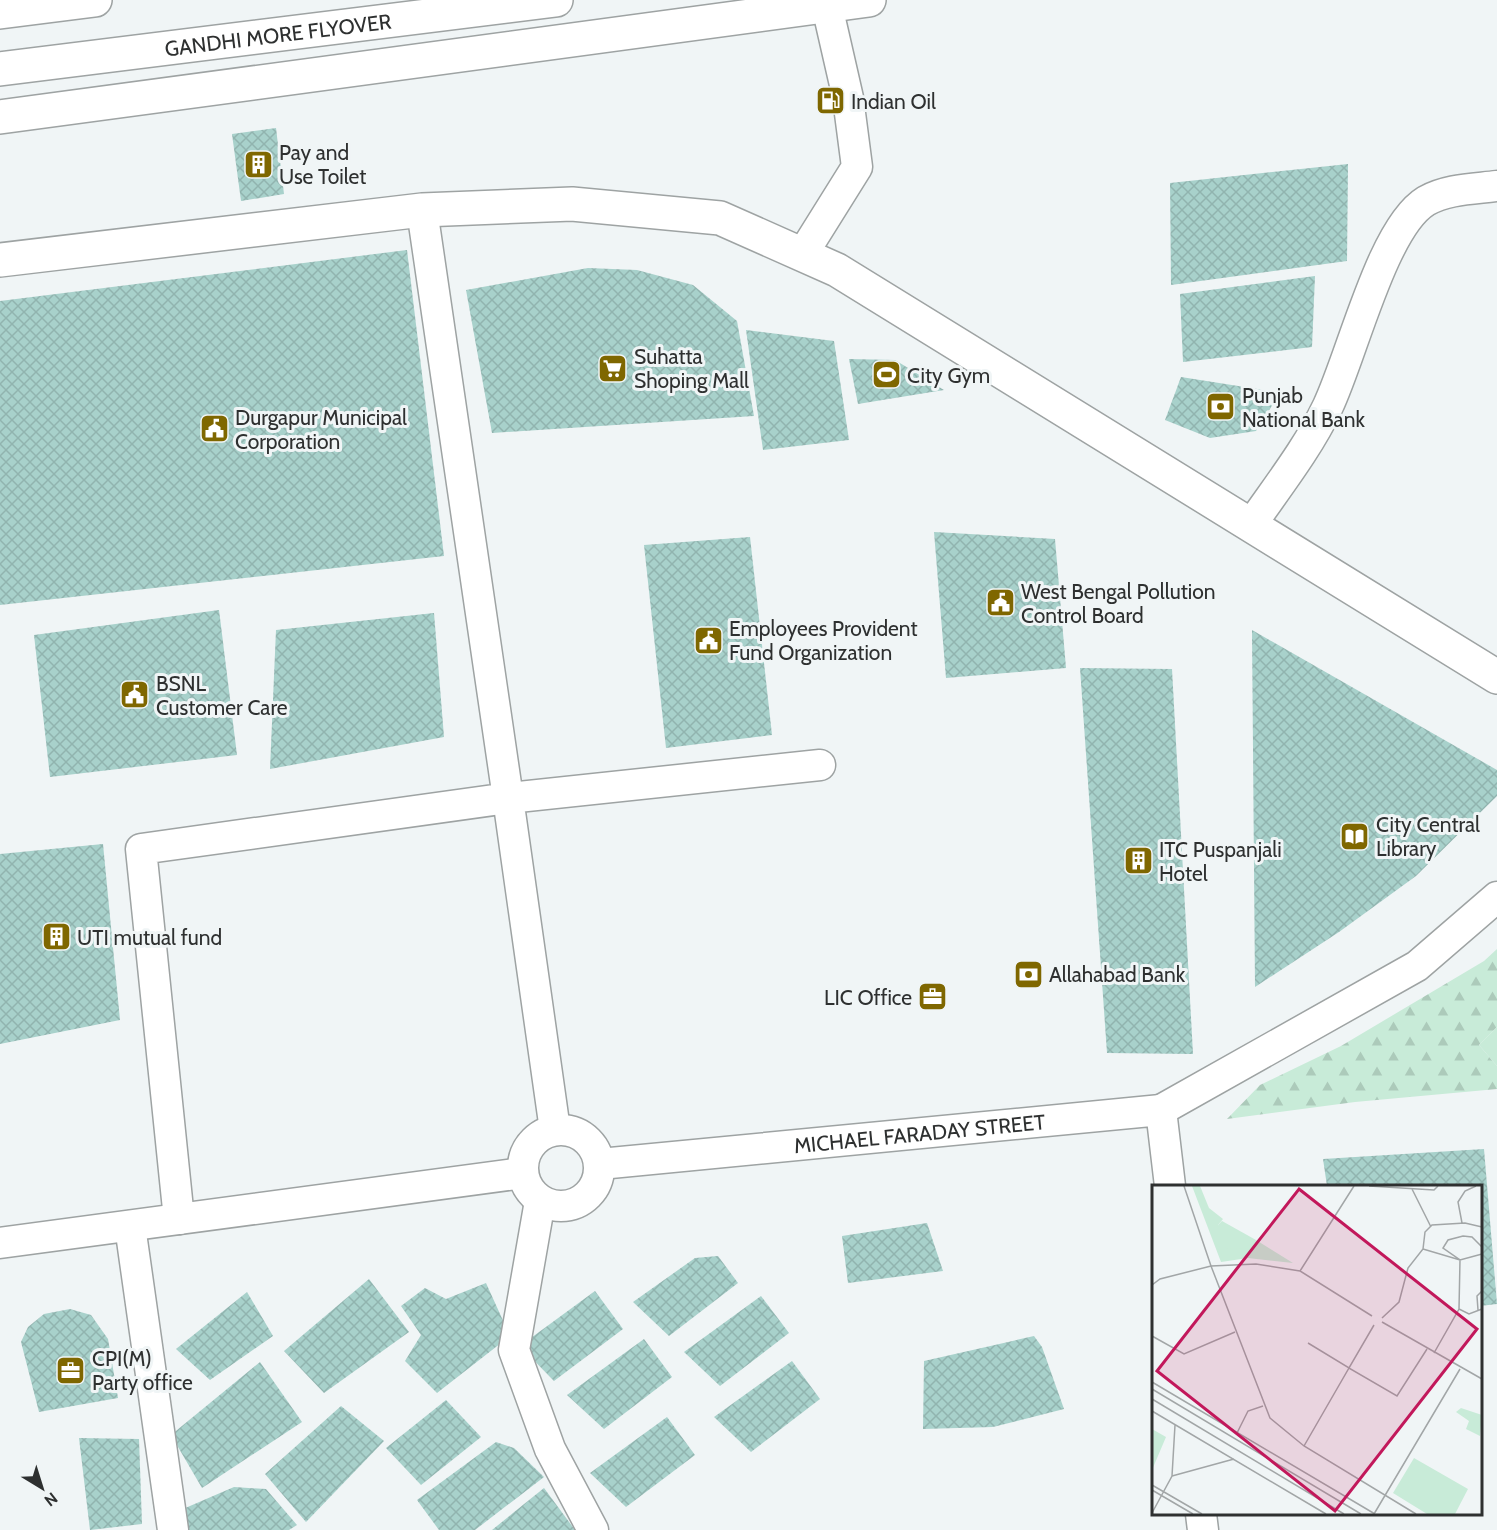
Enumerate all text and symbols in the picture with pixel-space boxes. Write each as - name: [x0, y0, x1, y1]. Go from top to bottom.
- street label: GANDHI MORE FLYOVER: [163, 8, 393, 61]
- fuel station icon: Indian Oil: [814, 85, 846, 117]
- place label: Indian Oil: [851, 89, 936, 114]
- place label: Pay and Use Toilet: [279, 140, 366, 189]
- building icon: Pay and Use Toilet: [242, 148, 274, 180]
- place label: Suhatta Shoping Mall: [634, 344, 749, 393]
- supermarket icon: Suhatta Shoping Mall: [597, 352, 629, 384]
- sports icon: City Gym: [870, 359, 902, 391]
- place label: City Gym: [907, 363, 990, 388]
- place label: Punjab National Bank: [1242, 383, 1365, 432]
- bank icon: Punjab National Bank: [1205, 391, 1237, 423]
- place label: Durgapur Municipal Corporation: [235, 405, 407, 454]
- public building icon: Durgapur Municipal Corporation: [198, 413, 230, 445]
- place label: West Bengal Pollution Control Board: [1021, 579, 1216, 628]
- public building icon: West Bengal Pollution Control Board: [984, 587, 1016, 619]
- place label: Employees Provident Fund Organization: [729, 616, 917, 665]
- public building icon: Employees Provident Fund Organization: [692, 624, 724, 656]
- place label: BSNL Customer Care: [156, 671, 288, 720]
- public building icon: BSNL Customer Care: [119, 679, 151, 711]
- place label: City Central Library: [1376, 812, 1480, 861]
- library icon: City Central Library: [1339, 820, 1371, 852]
- place label: ITC Puspanjali Hotel: [1159, 837, 1282, 886]
- building icon: ITC Puspanjali Hotel: [1122, 845, 1154, 877]
- building icon: UTI mutual fund: [40, 921, 72, 953]
- place label: UTI mutual fund: [77, 925, 222, 950]
- bank icon: Allahabad Bank: [1012, 958, 1044, 990]
- place label: Allahabad Bank: [1049, 962, 1186, 987]
- office icon: LIC Office: [917, 981, 949, 1013]
- place label: LIC Office: [824, 985, 912, 1010]
- street label: MICHAEL FARADAY STREET: [793, 1109, 1046, 1158]
- inset map: [1152, 1185, 1482, 1515]
- place label: CPI(M) Party office: [92, 1346, 193, 1395]
- office icon: CPI(M) Party office: [55, 1354, 87, 1386]
- north arrow: [12, 1458, 72, 1518]
- text: N: [41, 1488, 61, 1510]

